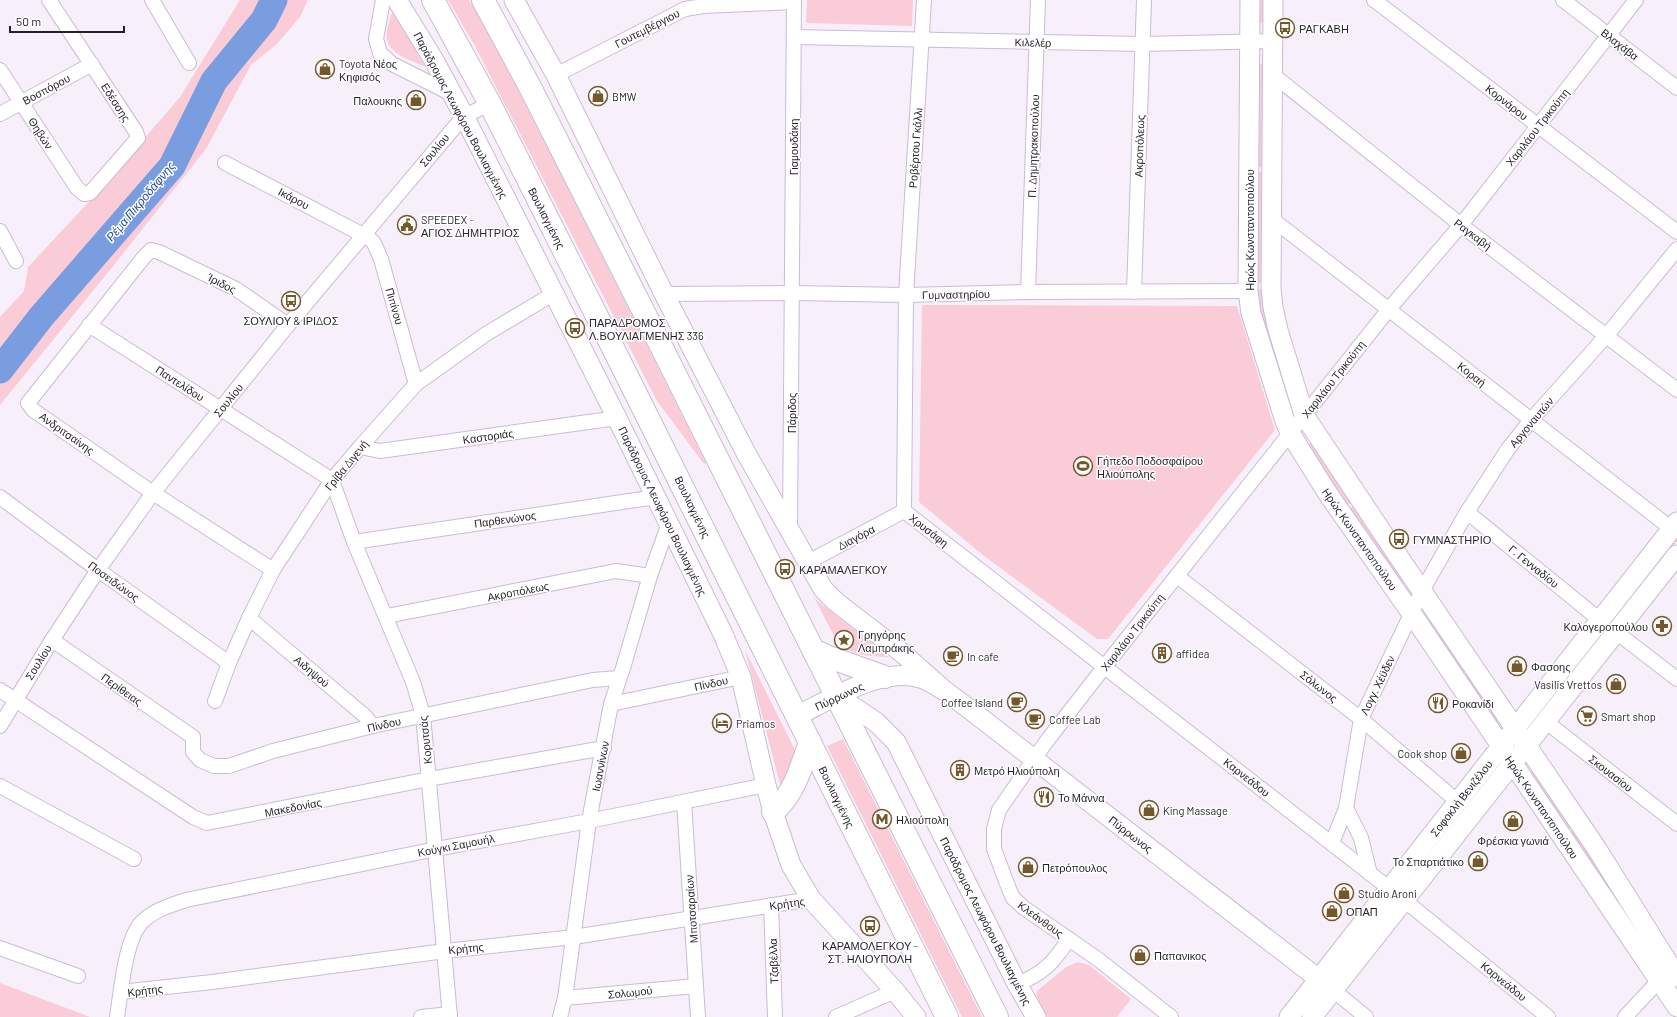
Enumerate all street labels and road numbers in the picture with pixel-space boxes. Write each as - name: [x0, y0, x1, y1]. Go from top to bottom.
- street label: Γουτεμβέργιου: [612, 6, 682, 50]
- street label: Βλαχάβα: [1599, 25, 1642, 63]
- street label: Παράδρομος Λεωφόρου Βουλιαγμένης: [411, 29, 511, 201]
- street label: Κιλελέρ: [1014, 35, 1052, 49]
- street label: Βοσπόρου: [20, 71, 72, 107]
- street label: Εδέσσης: [99, 80, 133, 124]
- street label: Κορνάρου: [1483, 82, 1531, 122]
- street label: Χαριλάου Τρικούπη: [1503, 86, 1571, 168]
- street label: Π. Δημητρακοπούλου: [1025, 94, 1041, 198]
- street label: Ροβέρτου Γκάλλι: [906, 107, 924, 189]
- street label: Θηβών: [26, 115, 56, 152]
- street label: Ακροπόλεως: [1131, 115, 1147, 177]
- street label: Γιαμουδάκη: [787, 119, 800, 175]
- street label: Σουλίου: [416, 131, 452, 169]
- street label: Ηρώς Κωνσταντοπούλου: [1243, 169, 1256, 291]
- street label: Ικάρου: [276, 184, 312, 212]
- street label: Βουλιαγμένης: [526, 185, 568, 251]
- street label: Ραγκαβή: [1452, 216, 1494, 252]
- street label: Ίριδος: [205, 270, 239, 296]
- street label: Πιπίνου: [384, 286, 406, 326]
- street label: Γυμναστηρίου: [922, 287, 990, 301]
- street label: Χαριλάου Τρικούπη: [1299, 338, 1367, 420]
- street label: Κοραή: [1455, 359, 1489, 389]
- street label: Παντελίδου: [153, 362, 207, 404]
- street label: Σουλίου: [211, 381, 245, 419]
- street label: Πάριδος: [785, 393, 798, 433]
- street label: Αργοναυτών: [1506, 394, 1556, 450]
- street label: Ανδριτσαίνης: [37, 409, 97, 457]
- street label: Παράδρομος Λεωφόρου Βουλιαγμένης: [616, 424, 710, 598]
- street label: Καστοριάς: [462, 426, 514, 446]
- street label: Γρίβα Διγενή: [322, 437, 370, 493]
- street label: Βουλιαγμένης: [672, 474, 714, 540]
- street label: Ηρώς Κωνσταντοπούλου: [1320, 486, 1400, 592]
- street label: Παρθενώνος: [473, 508, 537, 530]
- street label: Χρυσάφη: [907, 511, 951, 549]
- street label: Διαγόρα: [835, 522, 877, 552]
- street label: Γ. Γενναδίου: [1506, 542, 1562, 590]
- street label: Ποσειδώνος: [86, 558, 142, 604]
- street label: Ακροπόλεως: [486, 579, 550, 603]
- street label: Χαριλάου Τρικούπη: [1098, 591, 1166, 673]
- street label: Σουλίου: [22, 642, 54, 682]
- street label: Αιδηψού: [292, 653, 332, 689]
- street label: Λογγ. Χέϋδεν: [1357, 653, 1397, 717]
- street label: Σόλωνος: [1298, 667, 1340, 705]
- street label: Περίθειας: [99, 670, 145, 708]
- street label: Πίνδου: [693, 673, 729, 693]
- street label: Πύρρωνος: [813, 679, 865, 713]
- street label: Πίνδου: [366, 714, 402, 734]
- street label: Κορυτσάς: [416, 715, 434, 765]
- street label: Ιωαννίνων: [589, 739, 611, 792]
- street label: Σκουασίου: [1586, 752, 1636, 794]
- street label: Ηρώς Κωνσταντοπούλου: [1503, 753, 1581, 861]
- street label: Καρνεάδου: [1221, 755, 1273, 799]
- street label: Σοφοκλή Βενιζέλου: [1427, 757, 1495, 839]
- street label: Βουλιαγμένης: [816, 764, 858, 830]
- street label: Μακεδονίας: [263, 795, 323, 819]
- street label: Πύρρωνος: [1107, 813, 1155, 855]
- street label: Κούγκι Σαμουήλ: [417, 831, 496, 859]
- street label: Παράδρομος Λεωφόρου Βουλιαγμένης: [938, 835, 1034, 1007]
- street label: Μποτσαραίων: [682, 874, 700, 944]
- street label: Κρήτης: [769, 894, 805, 912]
- street label: Κλεάνθους: [1016, 898, 1066, 940]
- street label: Τζαβέλλα: [766, 937, 780, 984]
- street label: Κρήτης: [448, 940, 484, 956]
- street label: Καρνεάδου: [1479, 959, 1529, 1003]
- street label: Κρήτης: [127, 981, 163, 999]
- street label: Σολωμού: [607, 983, 653, 1001]

